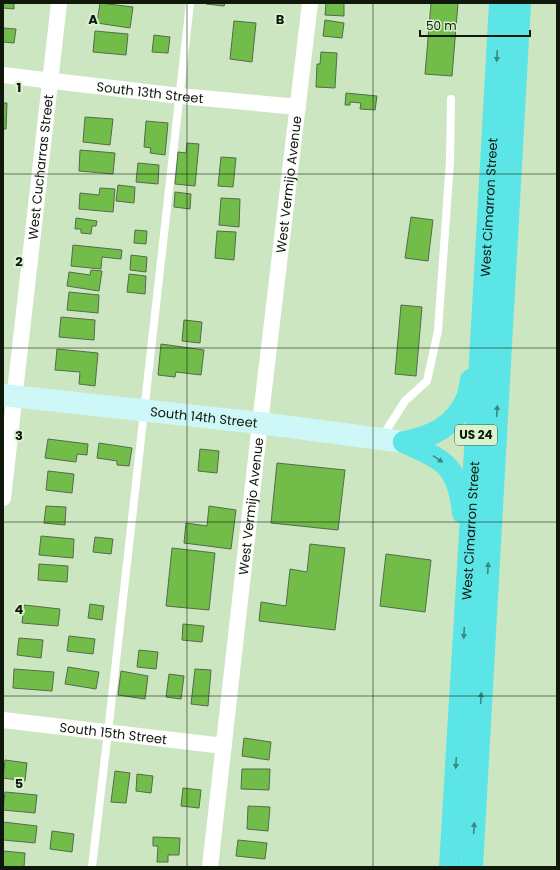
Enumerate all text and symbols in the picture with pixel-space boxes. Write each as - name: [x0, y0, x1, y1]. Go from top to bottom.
- text: A: [88, 10, 98, 29]
- text: B: [276, 10, 285, 29]
- scale bar: [420, 12, 530, 38]
- text: 50 m: [426, 17, 457, 34]
- one-way arrow: [493, 50, 500, 62]
- street label: South 13th Street: [96, 77, 204, 108]
- text: 1: [17, 78, 21, 97]
- street label: West Cucharras Street: [23, 93, 58, 241]
- street label: West Vermijo Avenue: [271, 115, 306, 254]
- street label: West Cimarron Street: [476, 137, 502, 277]
- text: 2: [15, 252, 23, 271]
- street label: South 14th Street: [149, 402, 259, 433]
- one-way arrow: [494, 404, 500, 417]
- road number: US 24: [455, 425, 497, 445]
- text: 3: [15, 426, 23, 445]
- street label: West Vermijo Avenue: [234, 437, 268, 576]
- one-way arrow: [433, 456, 444, 463]
- street label: West Cimarron Street: [457, 460, 484, 601]
- one-way arrow: [485, 562, 492, 574]
- text: 4: [15, 600, 24, 619]
- one-way arrow: [461, 627, 467, 640]
- one-way arrow: [478, 691, 484, 704]
- street label: South 15th Street: [59, 718, 168, 749]
- one-way arrow: [453, 757, 460, 769]
- text: 5: [15, 774, 23, 793]
- one-way arrow: [470, 822, 477, 834]

